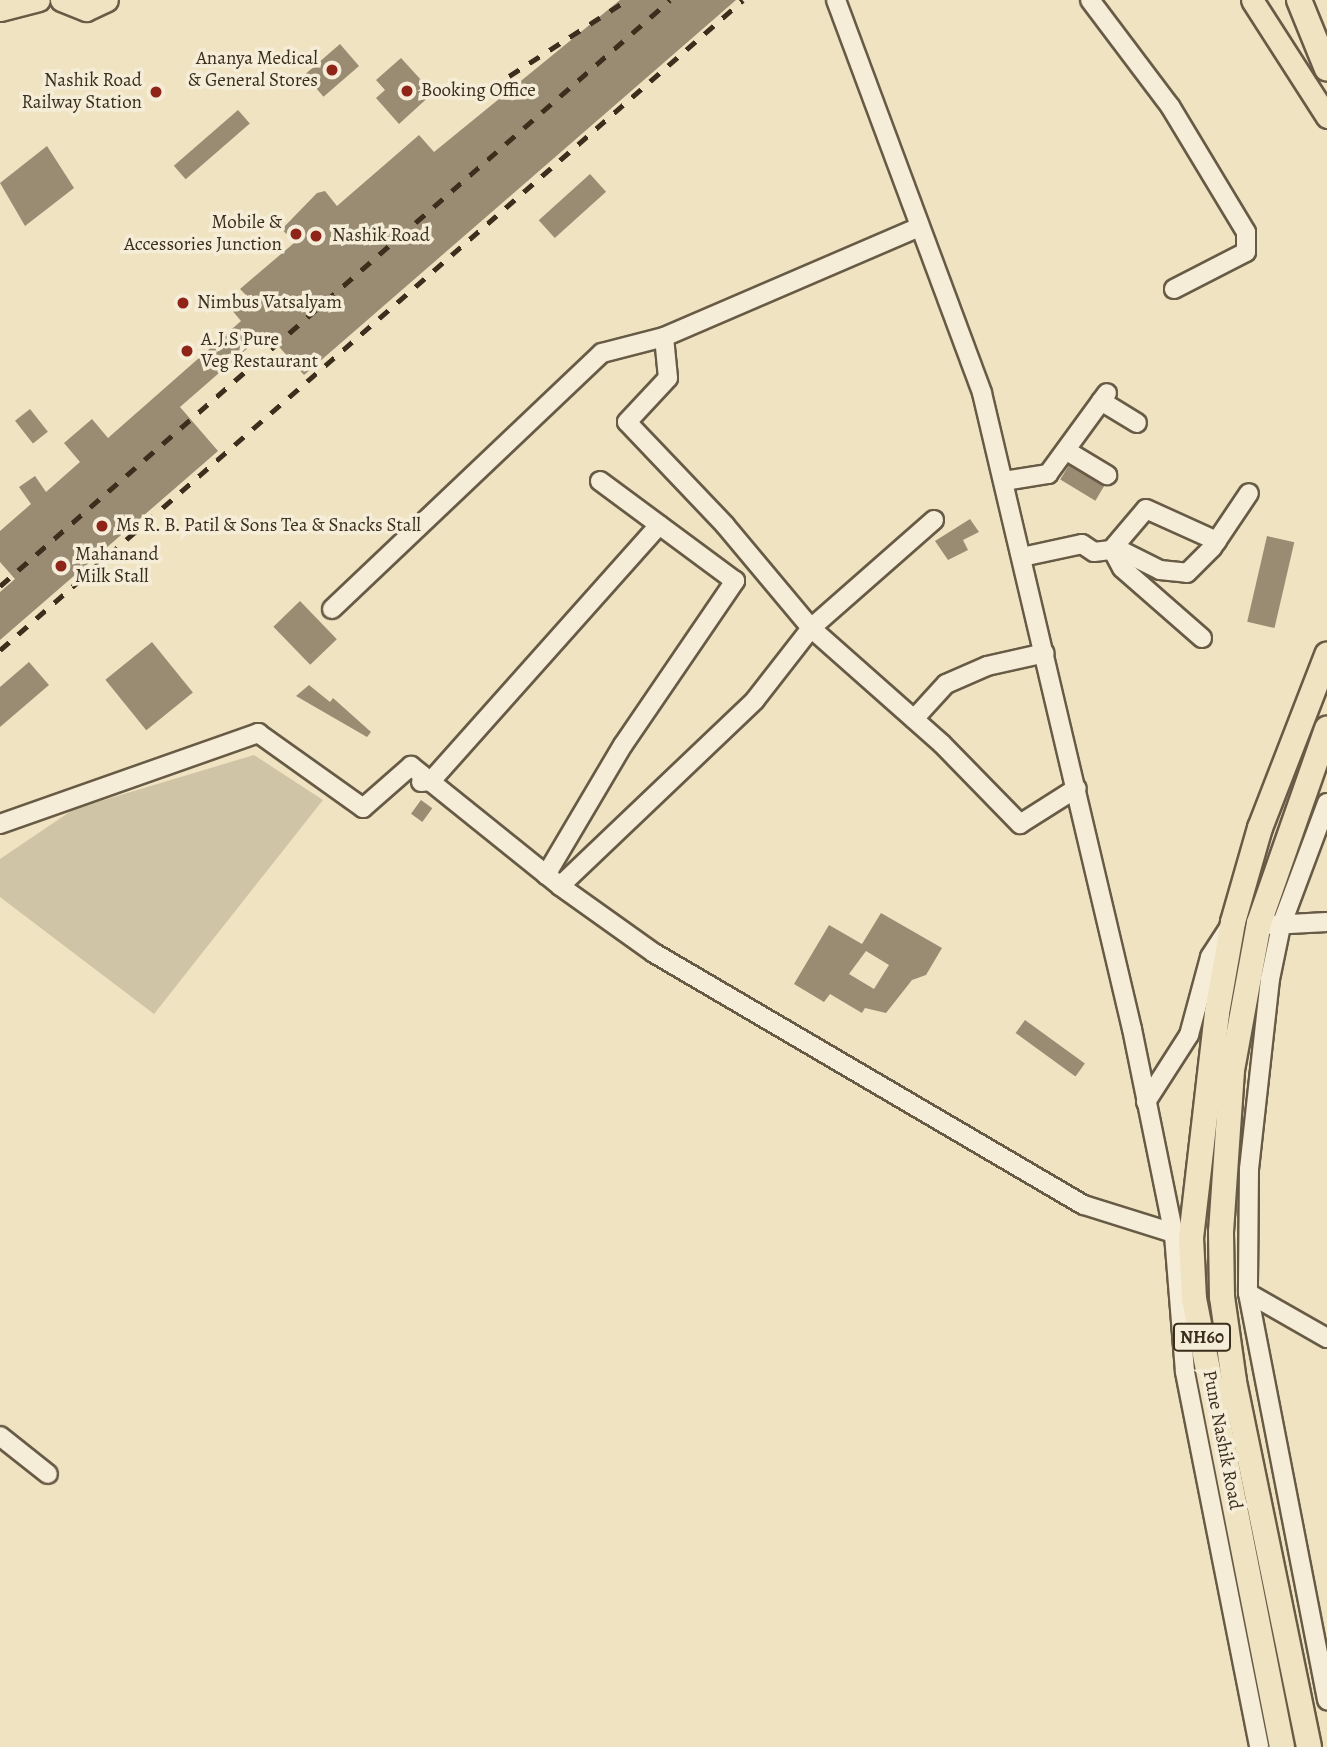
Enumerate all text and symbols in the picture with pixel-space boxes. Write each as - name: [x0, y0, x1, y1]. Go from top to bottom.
- place label: Ananya Medical & General Stores: [188, 48, 318, 92]
- marker: Ananya Medical & General Stores: [324, 62, 340, 78]
- place label: Nashik Road Railway Station: [21, 70, 142, 114]
- place label: Booking Office: [421, 80, 536, 102]
- marker: Booking Office: [399, 83, 415, 99]
- marker: Nashik Road Railway Station: [148, 84, 164, 100]
- place label: Mobile & Accessories Junction: [124, 212, 282, 256]
- place label: Nashik Road: [332, 225, 430, 247]
- marker: Mobile & Accessories Junction: [288, 226, 304, 242]
- marker: Nashik Road: [306, 226, 326, 246]
- place label: Nimbus Vatsalyam: [197, 292, 342, 314]
- marker: Nimbus Vatsalyam: [175, 295, 191, 311]
- place label: A.J.S Pure Veg Restaurant: [201, 329, 318, 373]
- marker: A.J.S Pure Veg Restaurant: [179, 343, 195, 359]
- place label: Ms R. B. Patil & Sons Tea & Snacks Stall: [116, 515, 422, 537]
- marker: Ms R. B. Patil & Sons Tea & Snacks Stall: [94, 518, 110, 534]
- place label: Mahanand Milk Stall: [75, 544, 159, 588]
- marker: Mahanand Milk Stall: [53, 558, 69, 574]
- road number: NH60: [1172, 1322, 1232, 1352]
- street label: Pune Nashik Road: [1197, 1368, 1247, 1512]

